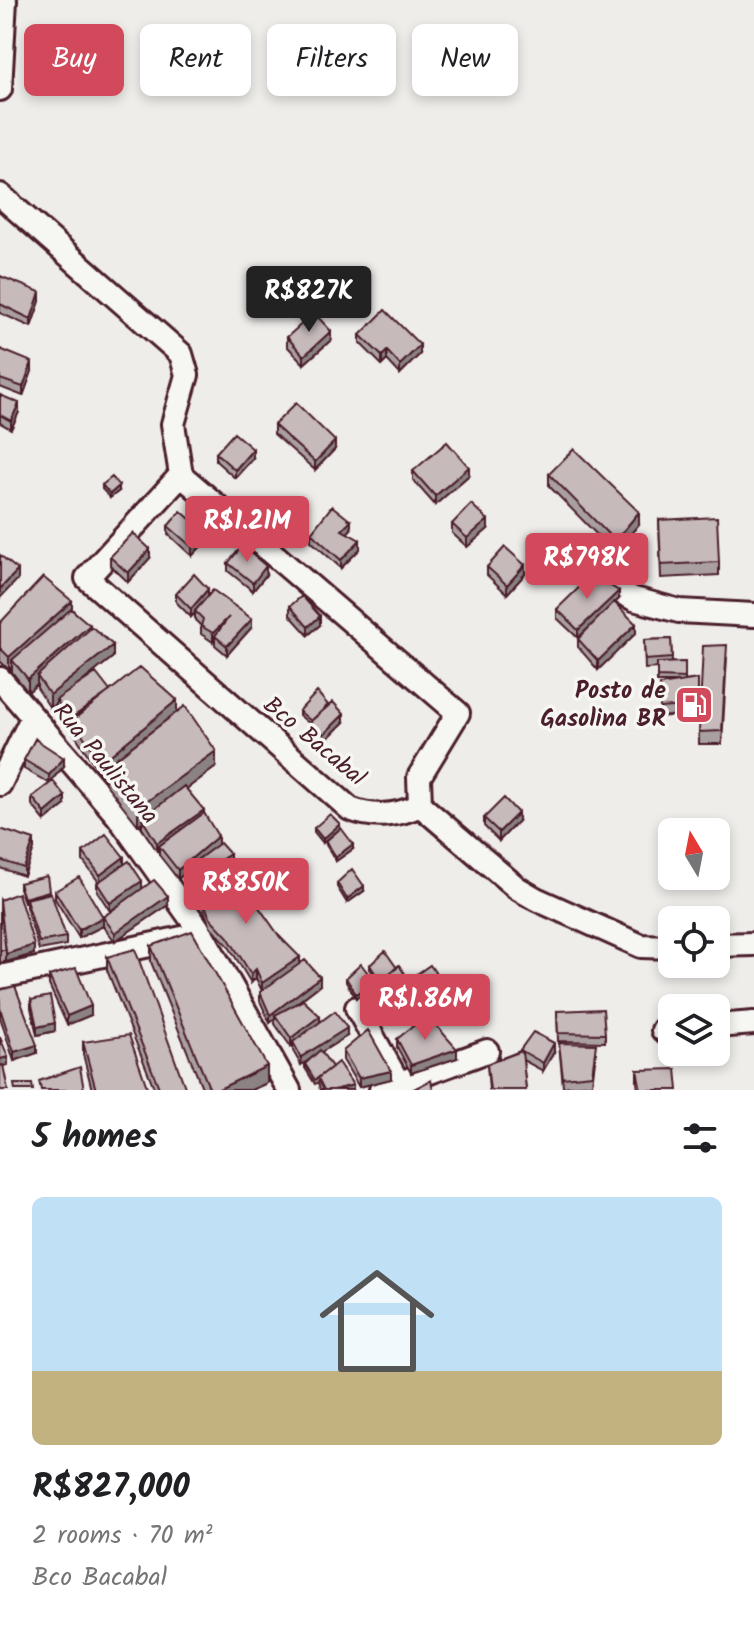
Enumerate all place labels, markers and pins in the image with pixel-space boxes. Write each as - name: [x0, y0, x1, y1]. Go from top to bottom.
- pin: R$827K: [244, 266, 374, 334]
- pin: R$1.21M: [173, 496, 321, 564]
- pin: R$798K: [522, 533, 652, 601]
- place label: Posto de Gasolina BR: [540, 672, 666, 739]
- fuel station icon: Posto de Gasolina BR: [673, 684, 715, 726]
- pin: R$850K: [181, 858, 311, 926]
- pin: R$1.86M: [351, 974, 499, 1042]

